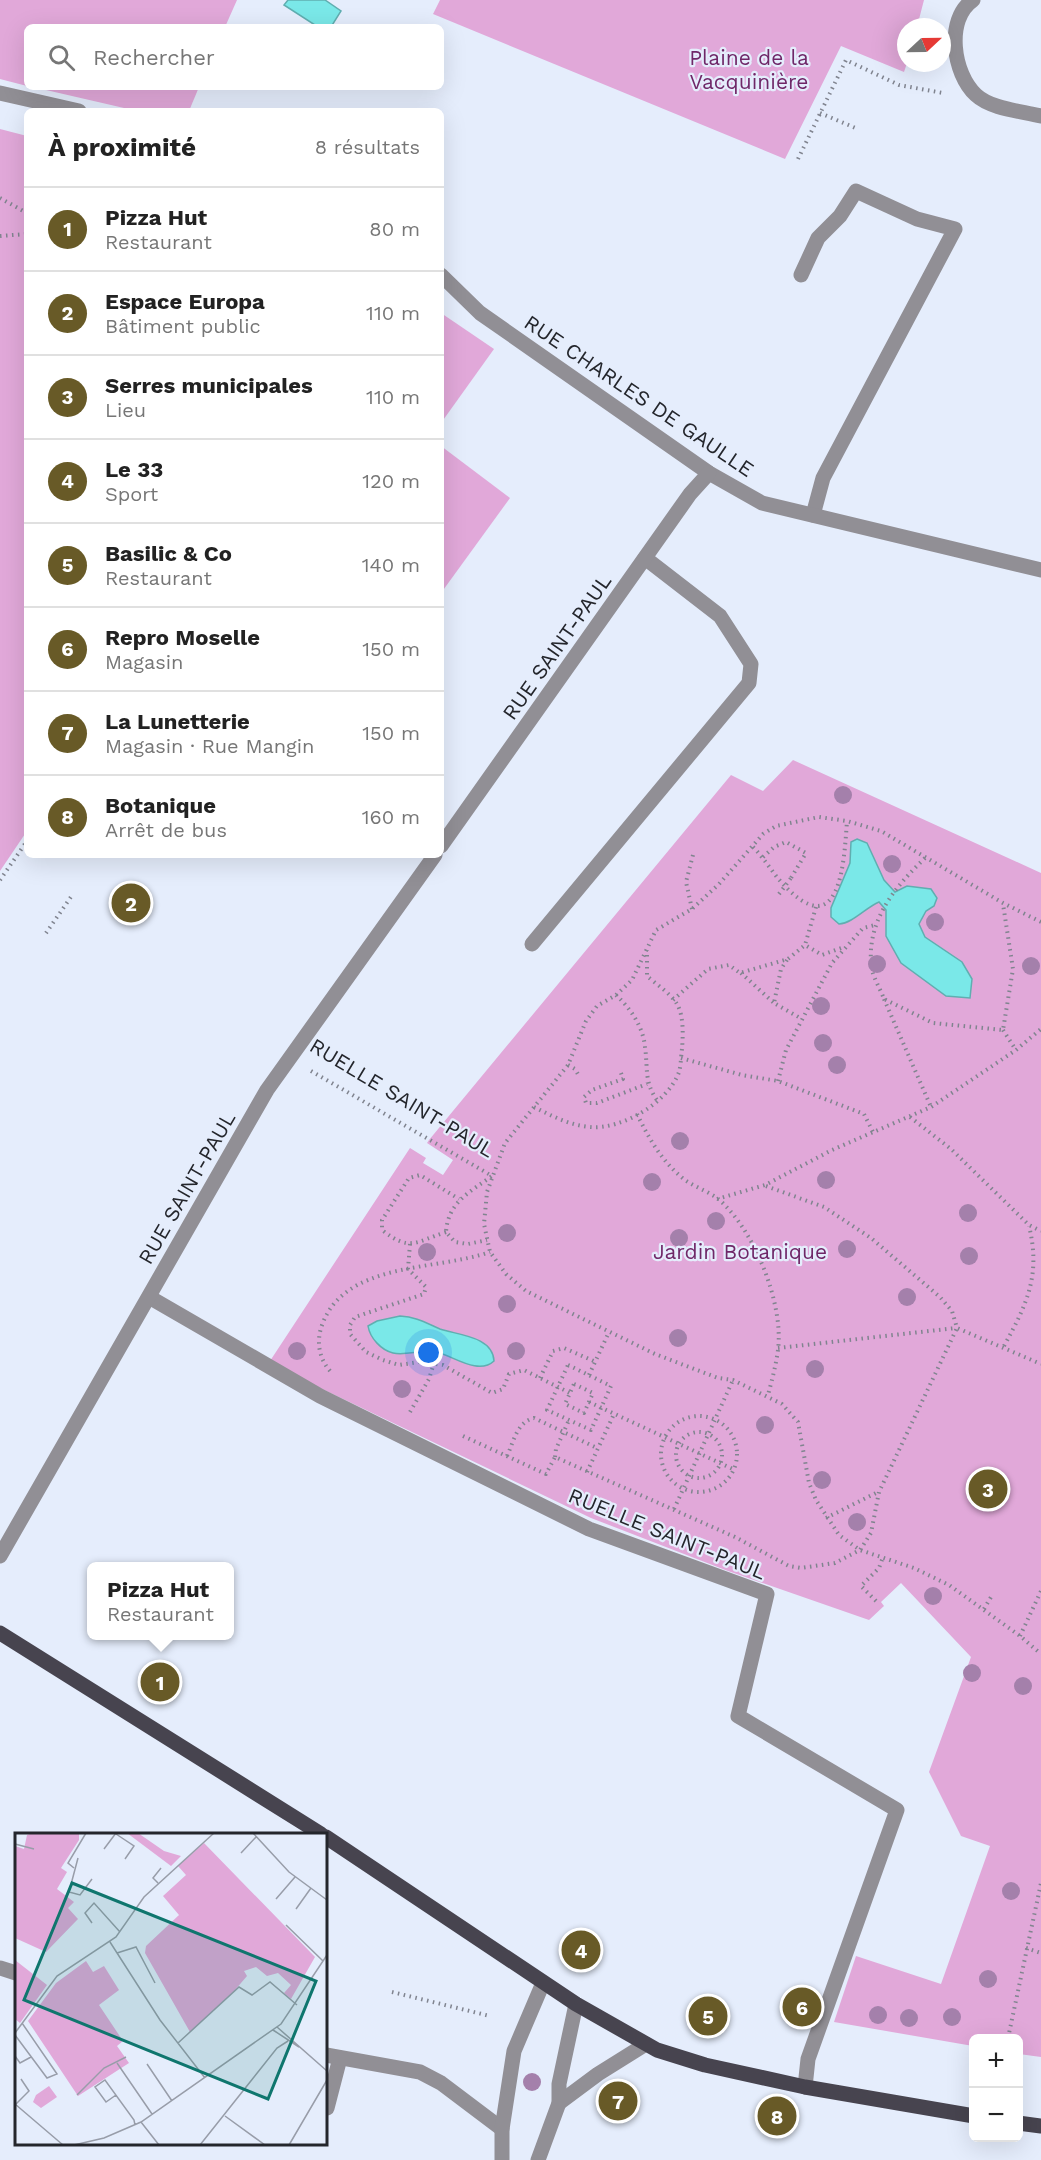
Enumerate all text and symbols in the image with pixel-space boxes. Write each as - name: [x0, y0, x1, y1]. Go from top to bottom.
- north arrow: [897, 18, 951, 72]
- search box: [24, 24, 444, 90]
- icon: search: [45, 41, 78, 74]
- text: Rechercher: [93, 45, 215, 70]
- park label: Plaine de la Vacquinière: [689, 45, 809, 94]
- text: À proximité: [48, 132, 196, 162]
- text: 8 résultats: [315, 135, 420, 159]
- text: Pizza Hut: [105, 205, 207, 230]
- text: 1: [63, 217, 72, 241]
- text: 80 m: [369, 217, 420, 241]
- text: Restaurant: [105, 230, 212, 254]
- text: Espace Europa: [105, 289, 265, 314]
- text: 2: [62, 301, 73, 325]
- text: 110 m: [366, 301, 420, 325]
- street label: RUE CHARLES DE GAULLE: [520, 309, 759, 482]
- text: Bâtiment public: [105, 314, 261, 338]
- text: Serres municipales: [105, 373, 313, 398]
- text: 3: [62, 385, 73, 409]
- text: 110 m: [366, 385, 420, 409]
- text: Lieu: [105, 398, 146, 422]
- text: Le 33: [105, 457, 163, 482]
- text: 4: [61, 469, 74, 493]
- text: 120 m: [362, 469, 420, 493]
- text: Sport: [105, 482, 158, 506]
- text: Basilic & Co: [105, 541, 232, 566]
- text: 5: [62, 553, 73, 577]
- text: 140 m: [362, 553, 420, 577]
- text: Restaurant: [105, 566, 212, 590]
- street label: RUE SAINT-PAUL: [497, 569, 616, 724]
- text: Repro Moselle: [105, 625, 260, 650]
- text: 6: [61, 637, 74, 661]
- text: 150 m: [362, 637, 420, 661]
- text: Magasin: [105, 650, 183, 674]
- text: La Lunetterie: [105, 709, 250, 734]
- text: 7: [61, 721, 74, 745]
- text: 150 m: [362, 721, 420, 745]
- text: Magasin · Rue Mangin: [105, 734, 314, 758]
- text: Botanique: [105, 793, 216, 818]
- text: 8: [61, 805, 74, 829]
- text: 160 m: [362, 805, 420, 829]
- text: Arrêt de bus: [105, 818, 227, 842]
- pin: 2: [112, 880, 150, 926]
- street label: RUELLE SAINT-PAUL: [306, 1033, 499, 1163]
- street label: RUE SAINT-PAUL: [133, 1107, 240, 1269]
- park label: Jardin Botanique: [653, 1239, 827, 1264]
- your location: [414, 1338, 443, 1367]
- pin: 3: [968, 1466, 1008, 1512]
- street label: RUELLE SAINT-PAUL: [565, 1482, 770, 1585]
- popup: [87, 1562, 234, 1640]
- text: Pizza Hut: [107, 1577, 209, 1602]
- text: Restaurant: [107, 1602, 214, 1626]
- pin: 1: [140, 1660, 180, 1704]
- inset map: [15, 1833, 327, 2145]
- pin: 4: [562, 1928, 600, 1972]
- pin: 6: [782, 1984, 822, 2030]
- pin: 5: [688, 1994, 728, 2038]
- map controls: [969, 2034, 1023, 2142]
- button: +: [969, 2034, 1023, 2088]
- pin: 7: [598, 2078, 638, 2124]
- button: −: [969, 2088, 1023, 2142]
- pin: 8: [758, 2094, 796, 2138]

